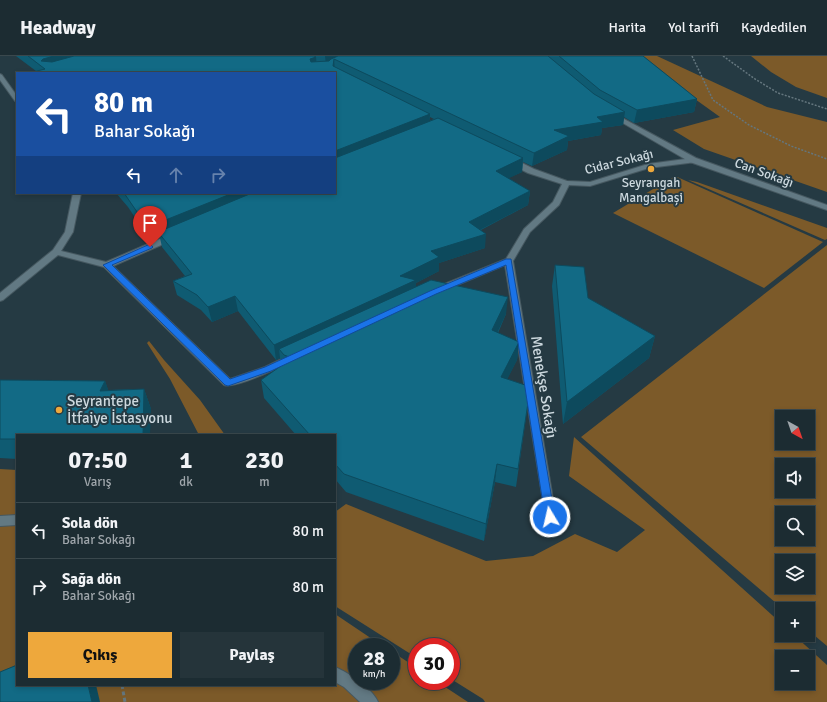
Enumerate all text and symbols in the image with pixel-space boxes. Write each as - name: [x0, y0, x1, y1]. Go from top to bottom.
- text: Headway: [20, 16, 96, 40]
- text: Harita: [609, 19, 646, 36]
- text: Yol tarifi: [668, 19, 719, 36]
- text: Kaydedilen: [741, 19, 807, 36]
- text: 80 m: [94, 86, 153, 120]
- icon: left: [28, 88, 80, 140]
- text: Bahar Sokağı: [94, 120, 195, 142]
- street label: Cidar Sokağı: [583, 146, 655, 178]
- street label: Can Sokağı: [732, 155, 796, 191]
- icon: left: [123, 164, 145, 186]
- icon: ahead: [165, 164, 187, 186]
- icon: right: [207, 164, 229, 186]
- marker: Seyrangah Mangalbași: [646, 164, 656, 174]
- place label: Seyrangah Mangalbași: [619, 175, 683, 206]
- pin: [133, 206, 167, 247]
- icon: arrive: [139, 212, 161, 234]
- street label: Menekşe Sokağı: [527, 335, 561, 439]
- place label: Seyrantepe İtfaiye İstasyonu: [67, 392, 173, 427]
- marker: Seyrantepe İtfaiye İstasyonu: [54, 405, 64, 415]
- north arrow: [775, 410, 815, 450]
- map controls: [775, 410, 815, 690]
- text: 07:50: [68, 445, 127, 475]
- text: 1: [180, 445, 192, 475]
- text: 230: [245, 445, 284, 475]
- button: sound: [775, 458, 815, 498]
- text: Varış: [84, 474, 112, 490]
- text: dk: [179, 474, 193, 490]
- text: m: [259, 474, 270, 490]
- position arrow: [529, 496, 571, 538]
- button: search: [775, 506, 815, 546]
- text: Sola dön: [62, 514, 118, 532]
- icon: left: [28, 520, 50, 542]
- text: 80 m: [293, 522, 324, 540]
- text: Bahar Sokağı: [62, 532, 135, 548]
- button: layers: [775, 554, 815, 594]
- text: Sağa dön: [62, 570, 121, 588]
- icon: right: [28, 576, 50, 598]
- text: 80 m: [293, 578, 324, 596]
- text: Bahar Sokağı: [62, 588, 135, 604]
- button: +: [775, 602, 815, 642]
- button: Çıkış: [28, 632, 172, 678]
- button: Paylaş: [180, 632, 324, 678]
- speed limit sign: 30: [408, 638, 460, 690]
- text: 28: [363, 646, 385, 671]
- button: −: [775, 650, 815, 690]
- text: km/h: [363, 668, 385, 680]

